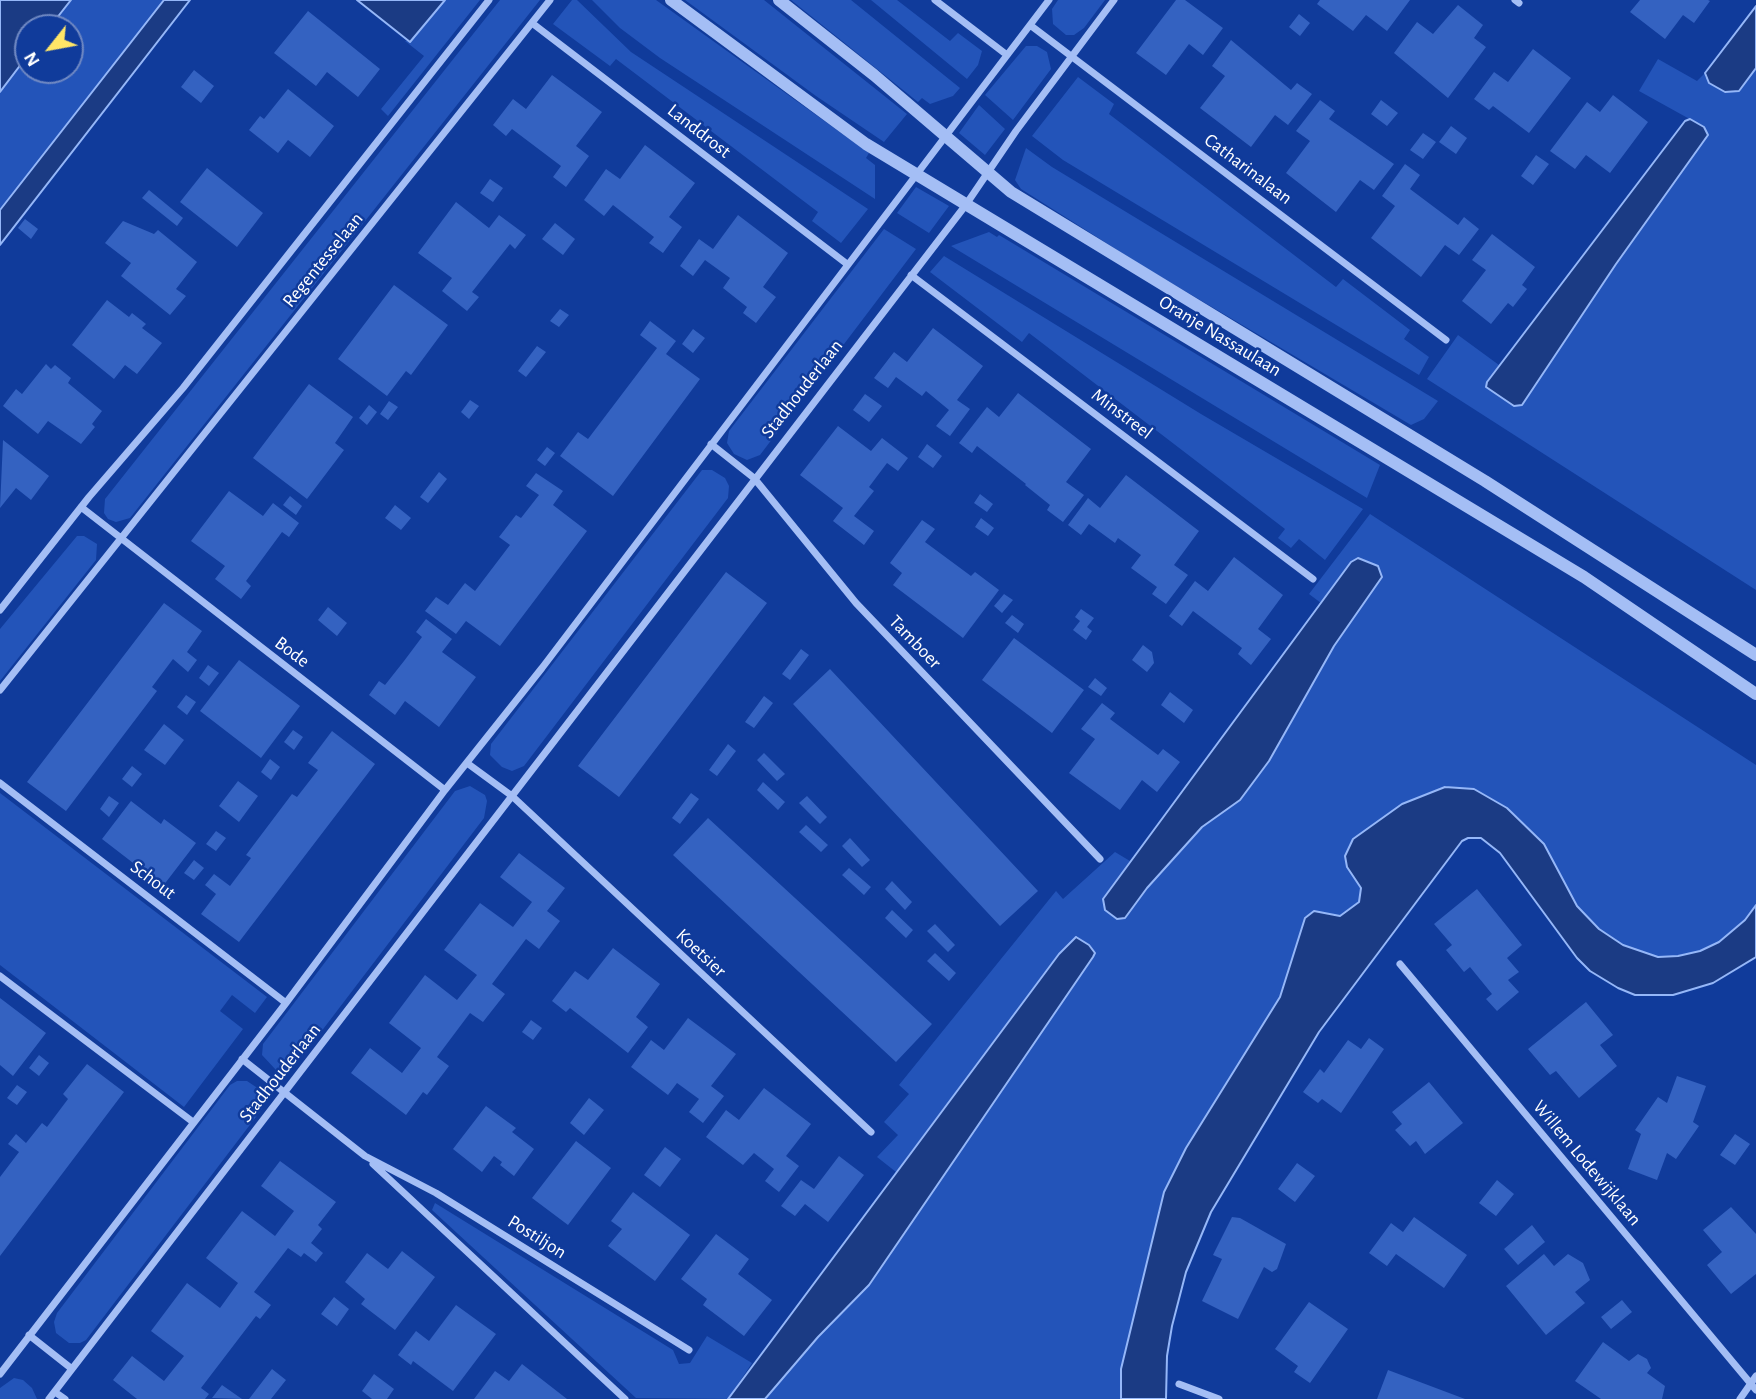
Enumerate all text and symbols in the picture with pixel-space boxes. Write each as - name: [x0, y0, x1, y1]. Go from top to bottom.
- north arrow: [14, 14, 84, 84]
- text: N: [21, 48, 44, 70]
- street label: Landdrost: [663, 99, 735, 163]
- street label: Catharinalaan: [1199, 128, 1297, 210]
- street label: Regentesselaan: [278, 208, 368, 312]
- street label: Oranje Nassaulaan: [1155, 290, 1285, 382]
- street label: Stadhouderlaan: [756, 335, 848, 443]
- street label: Minstreel: [1087, 384, 1157, 444]
- street label: Tamboer: [884, 610, 946, 674]
- street label: Bode: [270, 631, 314, 673]
- street label: Schout: [126, 856, 180, 904]
- street label: Koetsier: [671, 924, 731, 982]
- street label: Stadhouderlaan: [234, 1019, 326, 1127]
- street label: Willem Lodewijklaan: [1528, 1096, 1646, 1230]
- street label: Postiljon: [503, 1210, 571, 1264]

